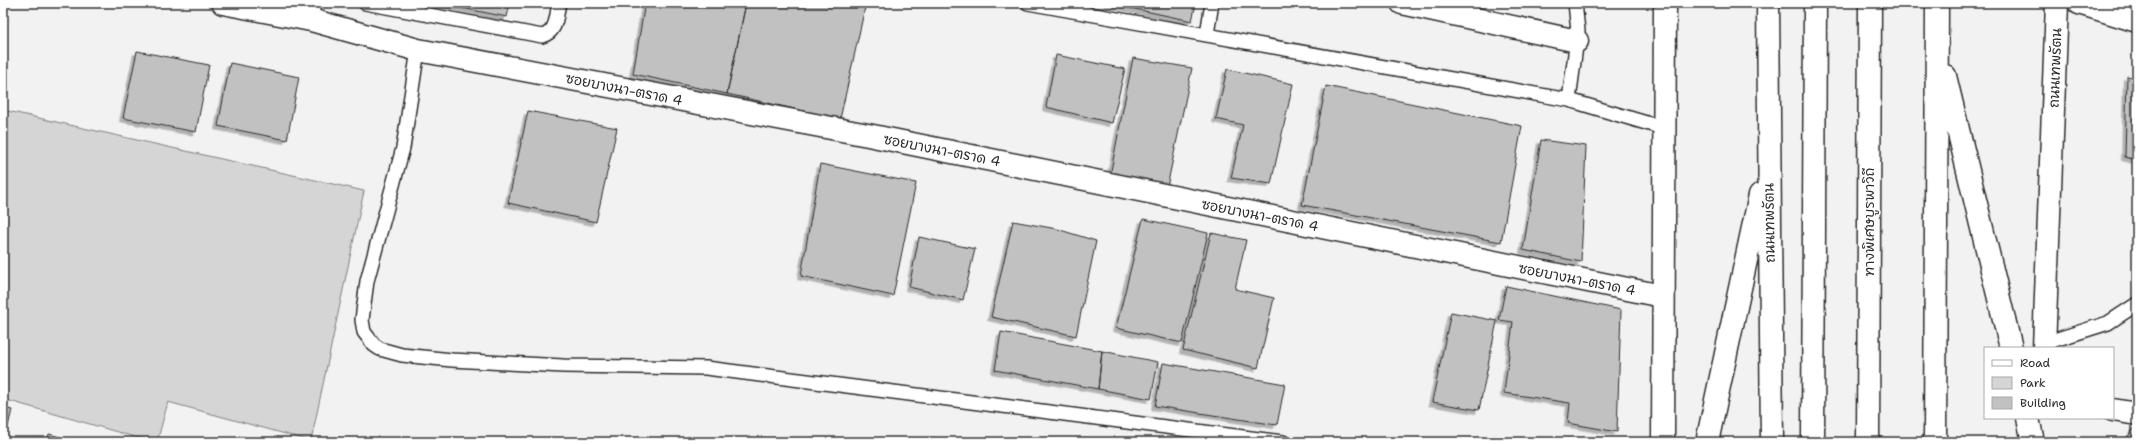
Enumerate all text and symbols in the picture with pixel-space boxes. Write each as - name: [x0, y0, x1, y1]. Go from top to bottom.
- street label: ถนนเทพรัตน: [2045, 27, 2065, 108]
- street label: ซอยบางนา-ตราด 4: [564, 69, 684, 109]
- street label: ซอยบางนา-ตราด 4: [882, 130, 1002, 170]
- street label: ทางพิเศษบูรพาวิถี: [1860, 168, 1879, 276]
- street label: ถนนเทพรัตน: [1759, 182, 1779, 263]
- street label: ซอยบางนา-ตราด 4: [1200, 195, 1320, 235]
- street label: ซอยบางนา-ตราด 4: [1517, 259, 1637, 299]
- legend: [1984, 347, 2114, 419]
- text: Road: [2020, 355, 2051, 371]
- text: Park: [2020, 375, 2046, 391]
- text: Building: [2020, 395, 2066, 411]

